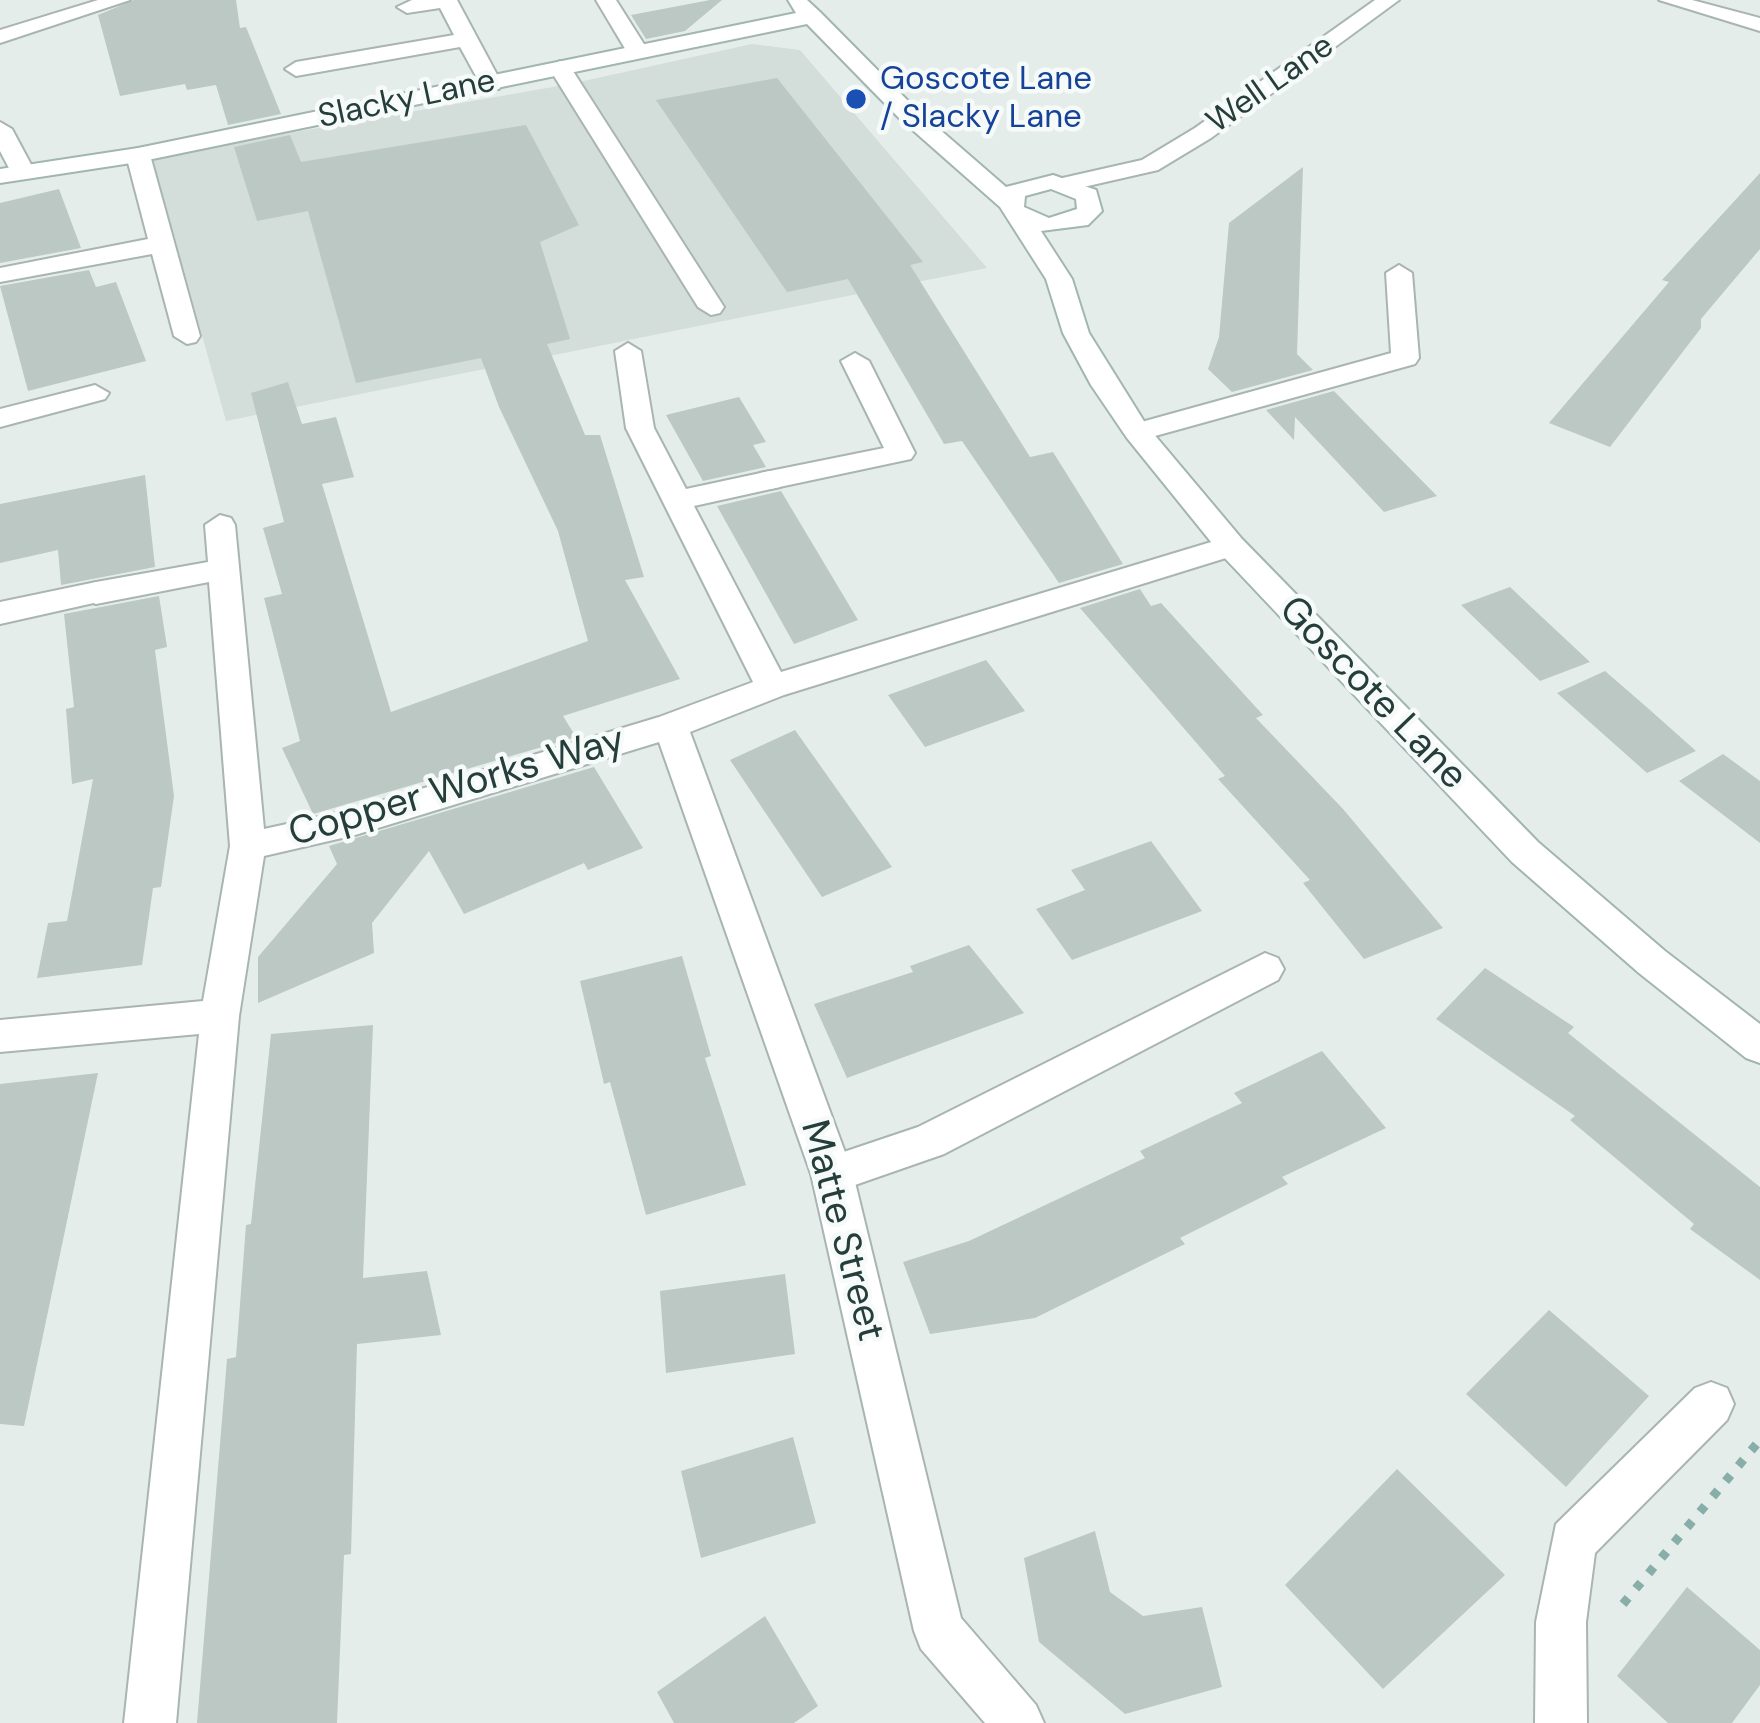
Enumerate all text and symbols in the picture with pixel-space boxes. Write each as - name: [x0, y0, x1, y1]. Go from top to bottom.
- street label: Well Lane: [1200, 27, 1342, 143]
- place label: Goscote Lane / Slacky Lane: [880, 60, 1092, 138]
- street label: Slacky Lane: [315, 62, 499, 138]
- marker: Goscote Lane / Slacky Lane: [843, 86, 869, 112]
- street label: Goscote Lane: [1268, 588, 1476, 800]
- street label: Copper Works Way: [284, 718, 630, 858]
- street label: Matte Street: [789, 1116, 893, 1346]

